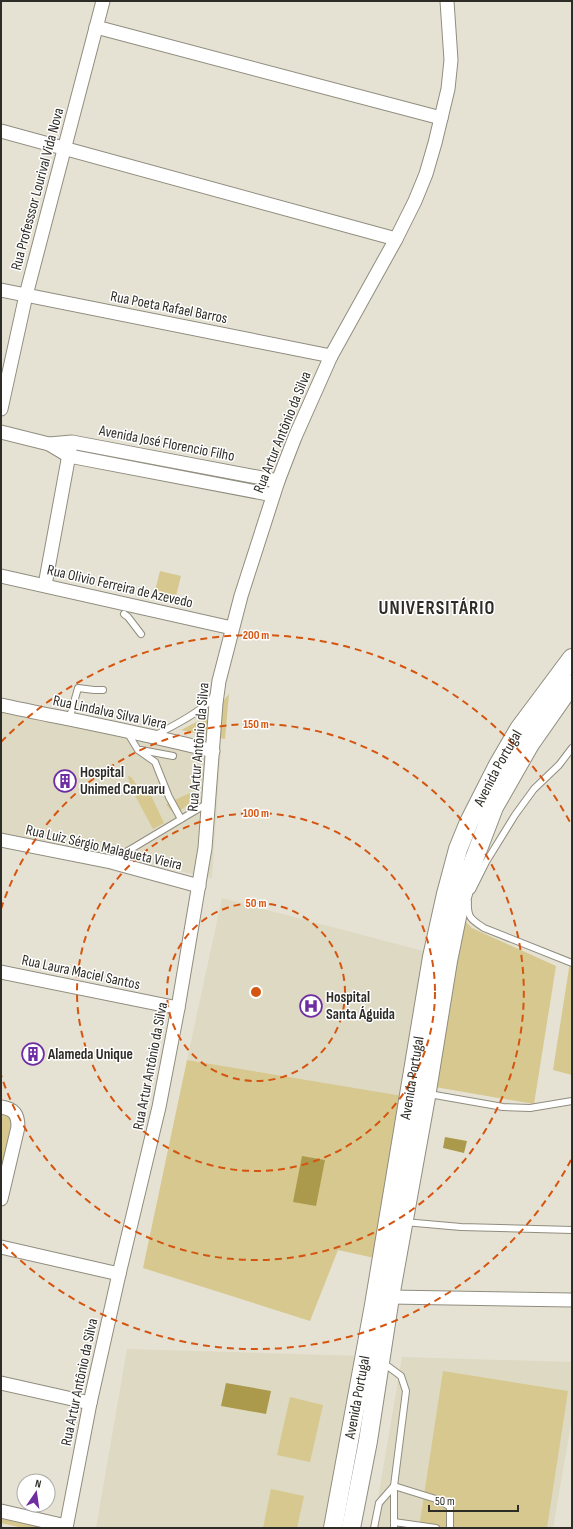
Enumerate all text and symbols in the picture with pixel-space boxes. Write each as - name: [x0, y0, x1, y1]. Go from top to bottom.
- street label: Rua Professsor Lourival Vida Nova: [7, 106, 68, 272]
- street label: Rua Poeta Rafael Barros: [109, 287, 229, 328]
- street label: Rua Artur Antônio da Silva: [249, 368, 316, 496]
- street label: Avenida José Florencio Filho: [97, 421, 236, 466]
- street label: Rua Olivio Ferreira de Azevedo: [45, 560, 195, 613]
- district label: UNIVERSITÁRIO: [379, 597, 495, 620]
- text: 200 m: [243, 628, 269, 643]
- street label: Rua Artur Antônio da Silva: [183, 681, 214, 812]
- street label: Rua Lindalva Silva Viera: [51, 691, 169, 734]
- text: 150 m: [243, 717, 269, 732]
- street label: Avenida Portugal: [469, 727, 526, 810]
- place label: Hospital Unimed Caruaru: [80, 763, 165, 799]
- building icon: Hospital Unimed Caruaru: [52, 768, 78, 794]
- text: 100 m: [243, 806, 269, 821]
- street label: Rua Luiz Sérgio Malagueta Vieira: [24, 820, 184, 875]
- text: 50 m: [246, 896, 266, 911]
- street label: Rua Laura Maciel Santos: [20, 951, 142, 994]
- centre of rings: [249, 985, 263, 999]
- place label: Hospital Santa Águida: [326, 988, 395, 1024]
- hospital icon: Hospital Santa Águida: [298, 993, 324, 1019]
- street label: Rua Artur Antônio da Silva: [129, 1000, 172, 1132]
- street label: Avenida Portugal: [396, 1035, 429, 1122]
- building icon: Alameda Unique: [20, 1041, 46, 1067]
- place label: Alameda Unique: [47, 1045, 133, 1064]
- street label: Rua Artur Antônio da Silva: [57, 1317, 102, 1447]
- street label: Avenida Portugal: [340, 1354, 374, 1441]
- north arrow: [16, 1473, 56, 1513]
- text: N: [34, 1477, 43, 1491]
- scale bar: [429, 1487, 518, 1513]
- text: 50 m: [435, 1494, 455, 1509]

